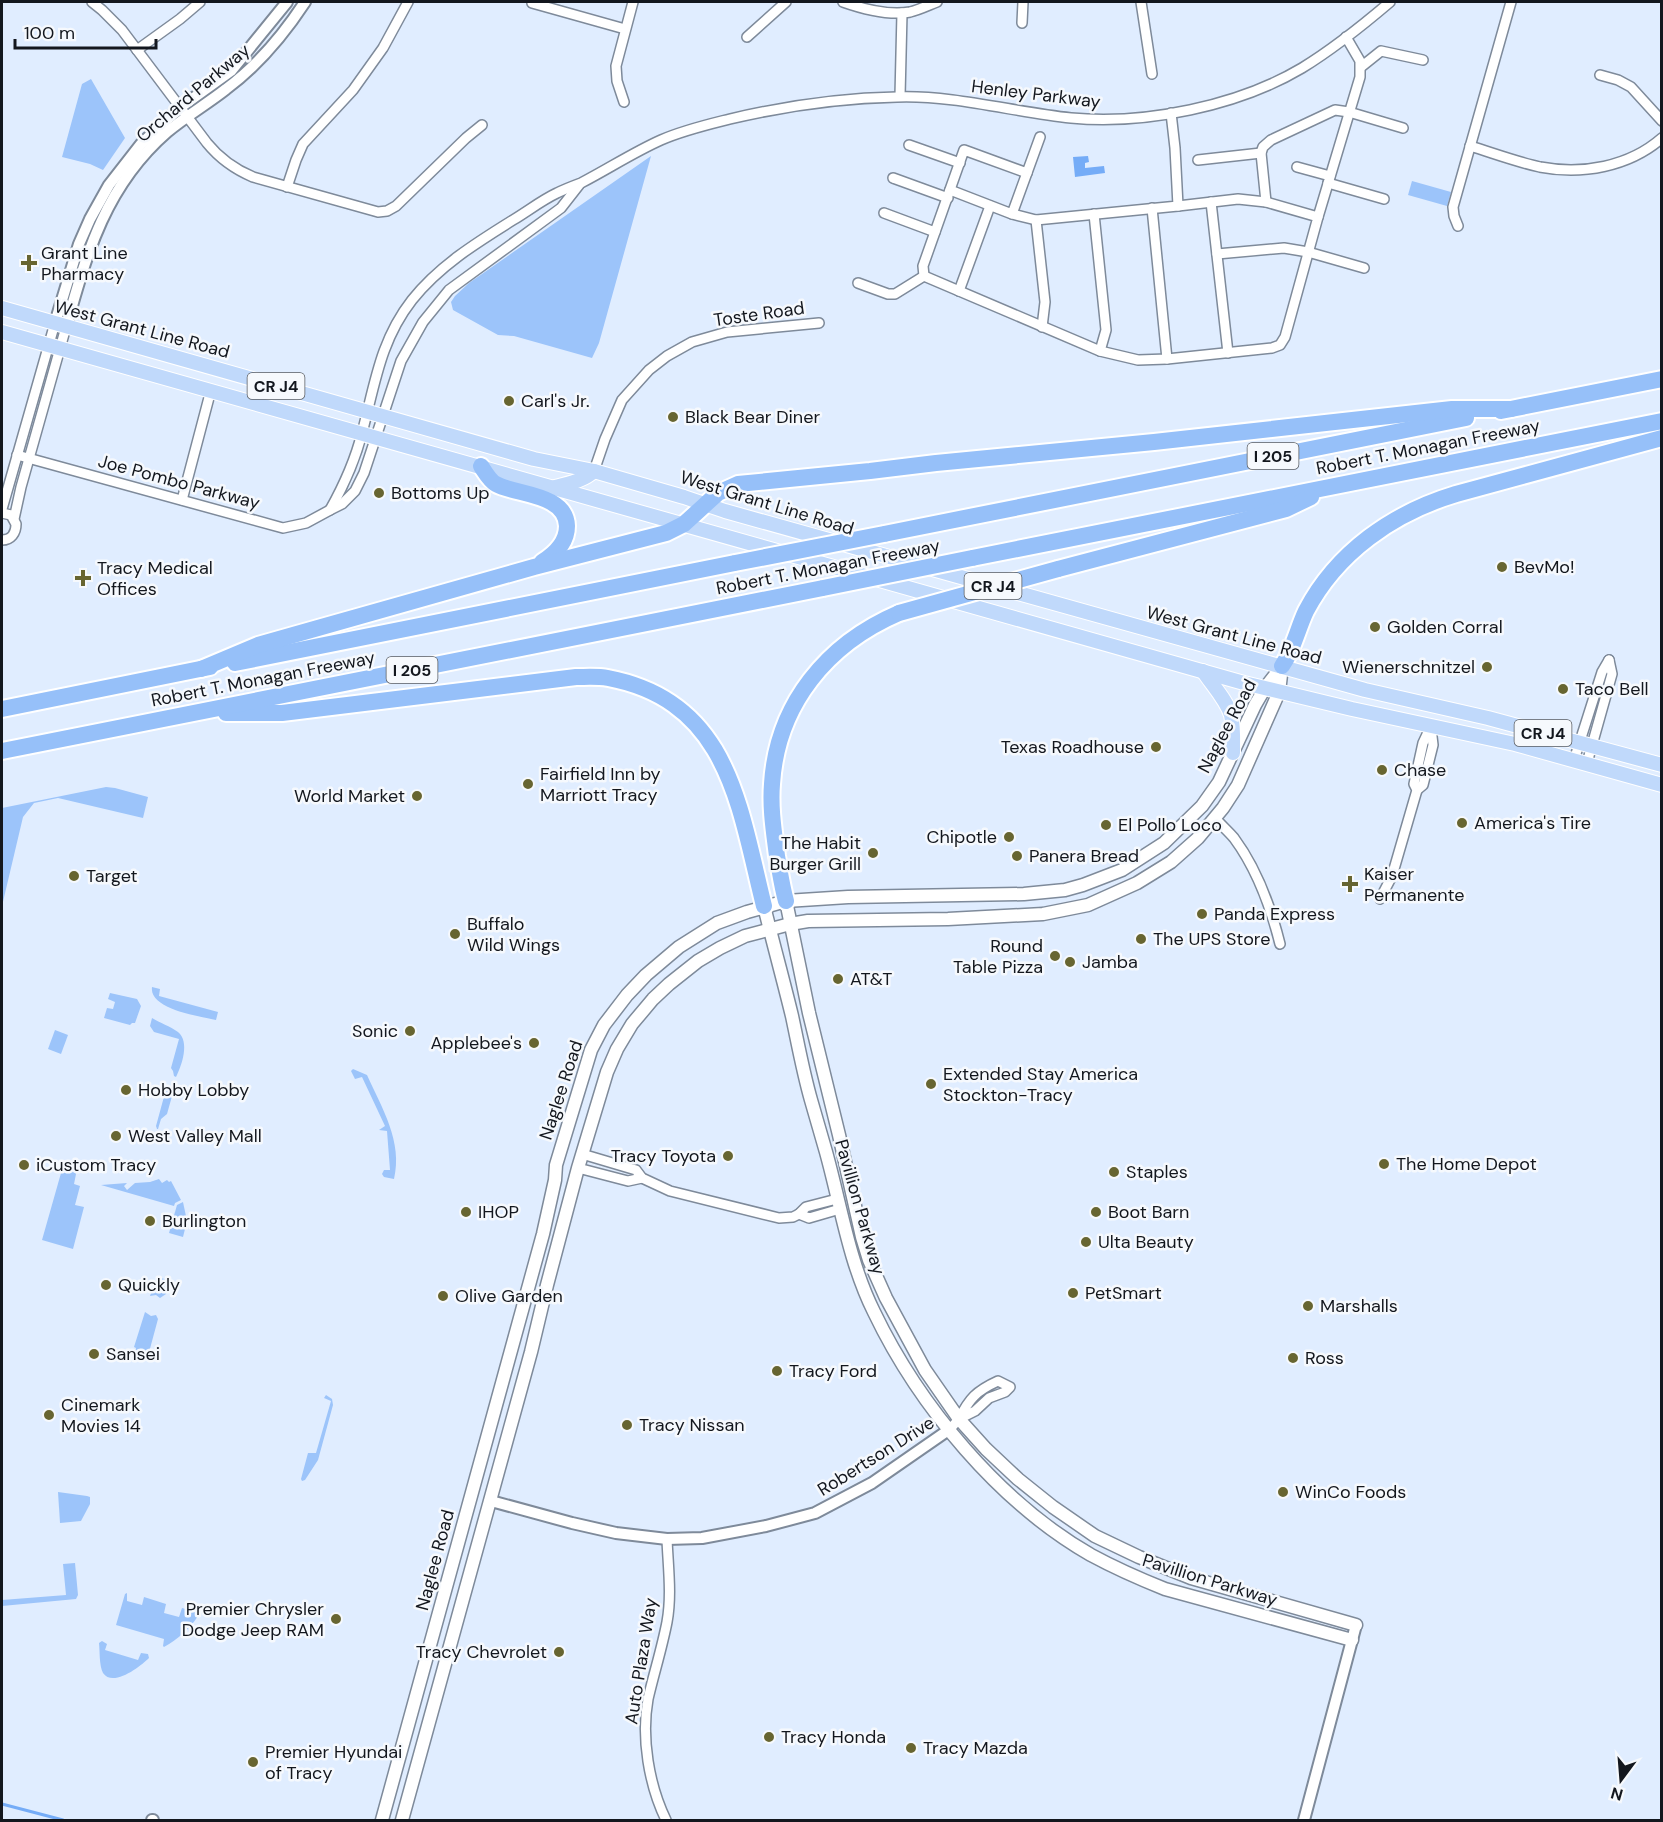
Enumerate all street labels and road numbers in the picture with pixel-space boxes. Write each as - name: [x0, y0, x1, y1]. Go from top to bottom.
- street label: Orchard Parkway: [131, 38, 255, 148]
- street label: Henley Parkway: [970, 74, 1102, 114]
- street label: West Grant Line Road: [52, 294, 232, 364]
- street label: Toste Road: [712, 296, 806, 332]
- road number: CR J4: [248, 373, 304, 399]
- street label: Robert T. Monagan Freeway: [1314, 413, 1542, 481]
- road number: I 205: [1248, 443, 1298, 469]
- street label: Joe Pombo Parkway: [95, 449, 263, 515]
- street label: West Grant Line Road: [677, 465, 857, 541]
- street label: Robert T. Monagan Freeway: [714, 533, 942, 601]
- road number: CR J4: [964, 573, 1022, 599]
- street label: West Grant Line Road: [1144, 600, 1324, 670]
- street label: Robert T. Monagan Freeway: [149, 645, 377, 713]
- road number: I 205: [386, 657, 438, 683]
- street label: Naglee Road: [1192, 675, 1262, 777]
- road number: CR J4: [1514, 720, 1572, 746]
- street label: Naglee Road: [534, 1037, 588, 1143]
- street label: Pavillion Parkway: [829, 1136, 891, 1278]
- street label: Robertson Drive: [813, 1410, 939, 1502]
- street label: Naglee Road: [410, 1507, 460, 1613]
- street label: Pavillion Parkway: [1140, 1548, 1280, 1612]
- street label: Auto Plaza Way: [619, 1596, 663, 1726]

